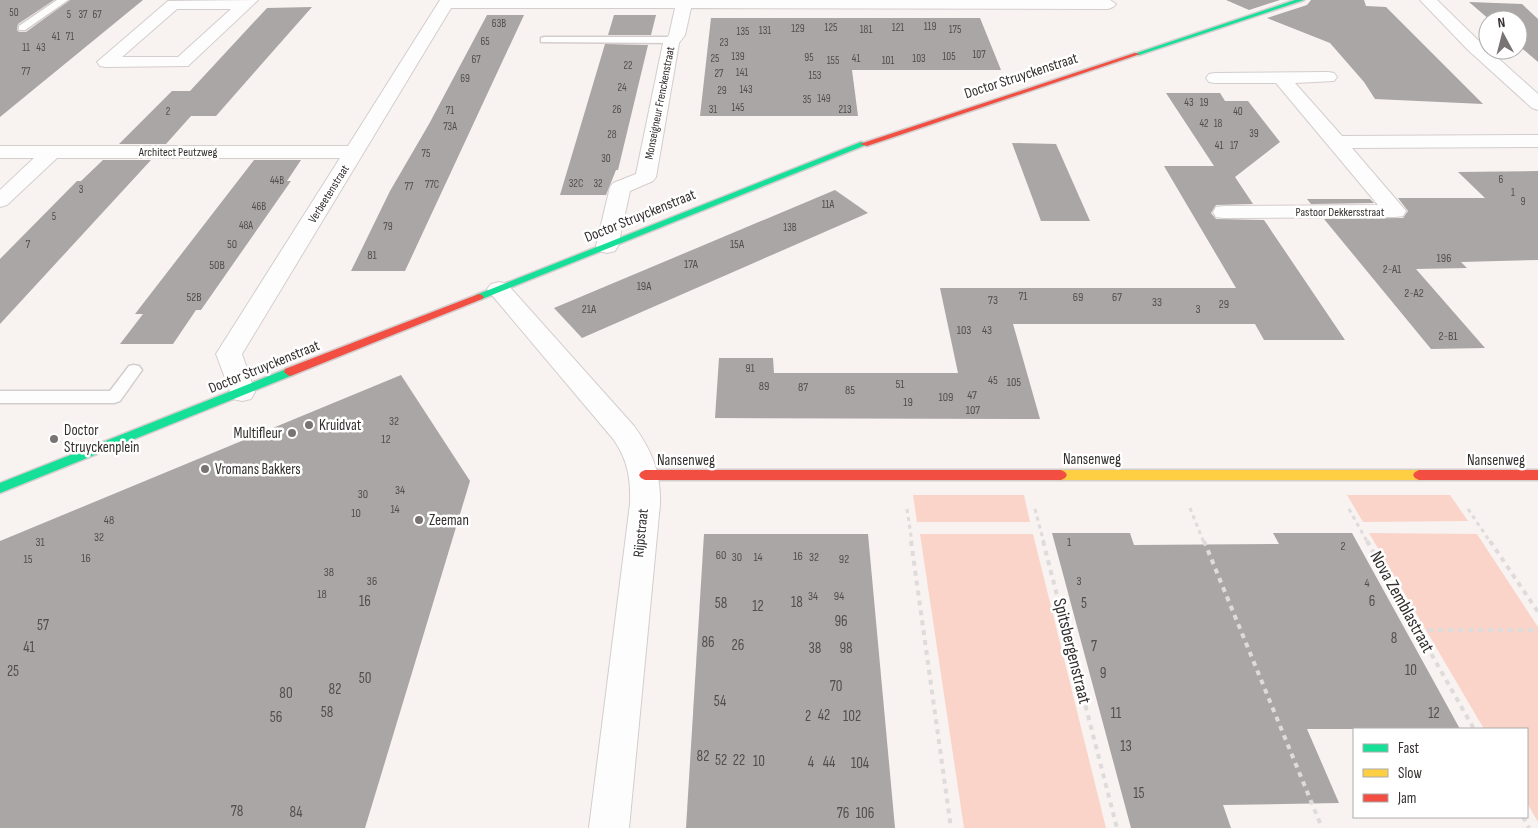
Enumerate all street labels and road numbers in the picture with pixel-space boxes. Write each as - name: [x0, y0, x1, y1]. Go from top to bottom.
- street label: Monseigneur Frenckenstraat: [642, 45, 678, 161]
- street label: Doctor Struyckenstraat: [962, 49, 1081, 103]
- street label: Architect Peutzweg: [138, 145, 218, 160]
- street label: Verbeetenstraat: [305, 162, 353, 226]
- street label: Doctor Struyckenstraat: [582, 185, 699, 247]
- street label: Pastoor Dekkersstraat: [1296, 205, 1385, 220]
- street label: Doctor Struyckenstraat: [206, 336, 323, 398]
- street label: Nansenweg: [1063, 450, 1121, 469]
- street label: Nansenweg: [657, 451, 715, 470]
- street label: Nansenweg: [1467, 451, 1525, 470]
- street label: Rijpstraat: [629, 507, 653, 558]
- street label: Nova Zemblastraat: [1365, 548, 1439, 657]
- street label: Spitsbergenstraat: [1049, 596, 1095, 706]

